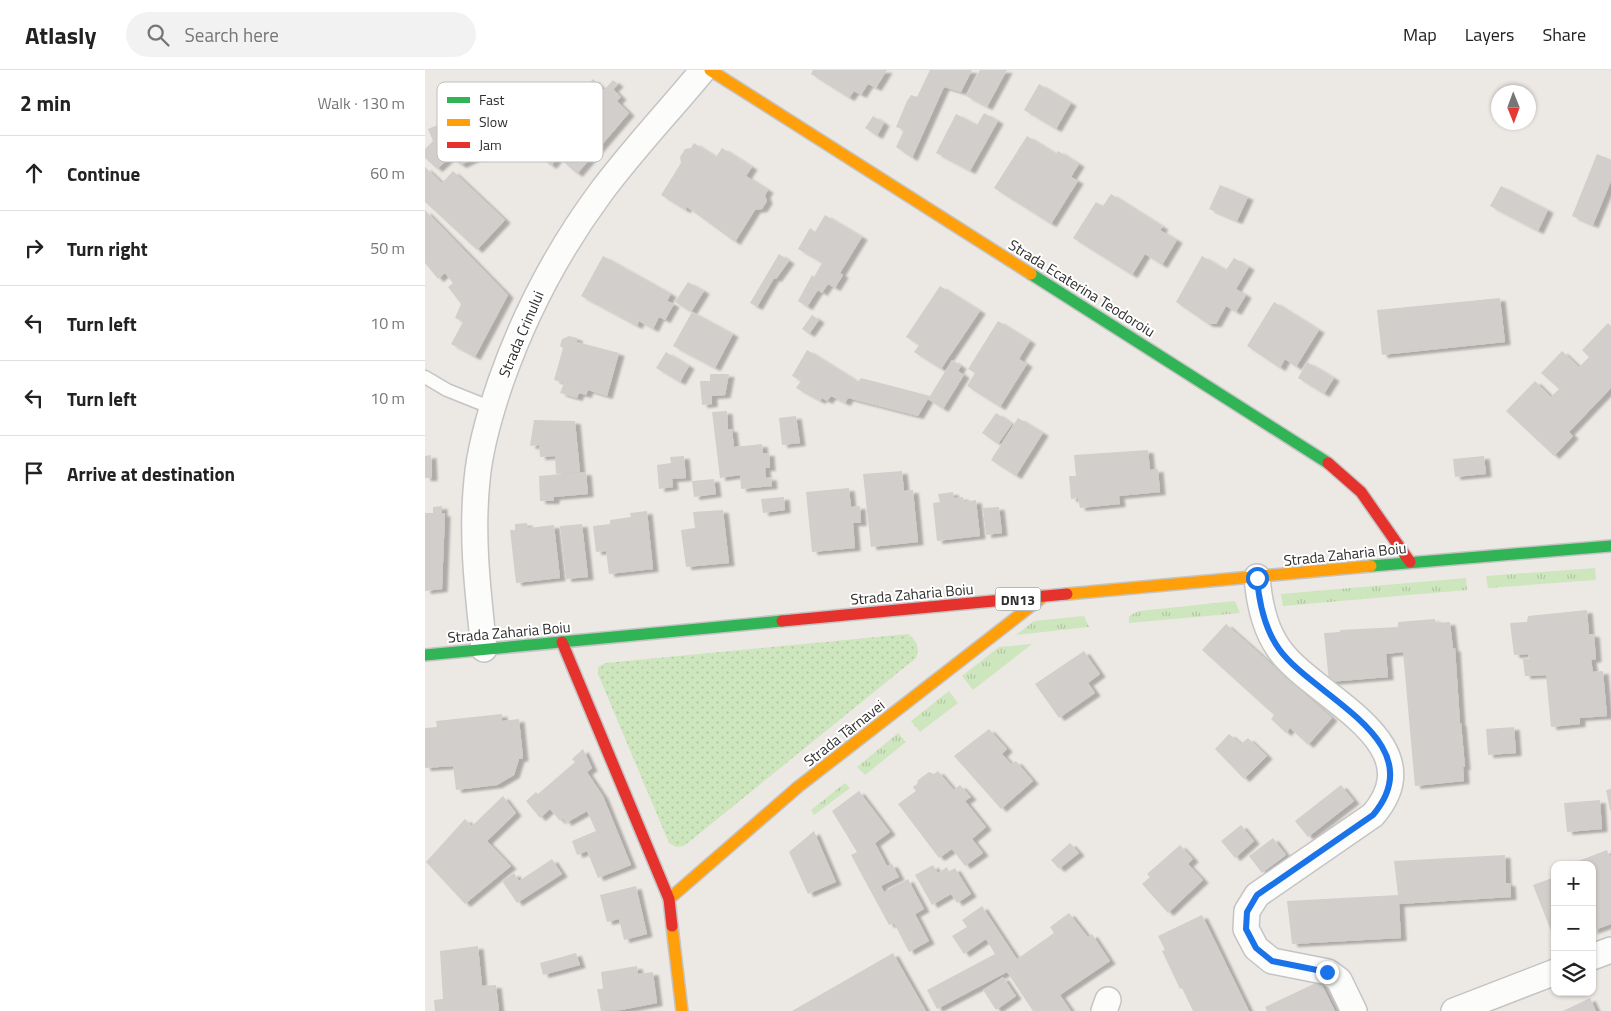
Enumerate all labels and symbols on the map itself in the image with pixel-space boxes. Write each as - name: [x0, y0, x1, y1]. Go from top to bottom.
- legend: [437, 82, 603, 162]
- north arrow: [1491, 85, 1536, 130]
- text: Fast: [479, 89, 504, 110]
- text: Slow: [479, 111, 508, 132]
- text: Jam: [479, 134, 502, 155]
- street label: Strada Ecaterina Teodoroiu: [1004, 233, 1160, 343]
- street label: Strada Crinului: [492, 287, 550, 381]
- street label: Strada Zaharia Boiu: [1282, 536, 1408, 572]
- route start: [1246, 567, 1269, 590]
- street label: Strada Zaharia Boiu: [849, 577, 975, 611]
- road number: DN13: [995, 588, 1041, 610]
- street label: Strada Zaharia Boiu: [446, 615, 572, 649]
- street label: Strada Târnavei: [799, 694, 889, 772]
- route end: [1316, 961, 1339, 984]

